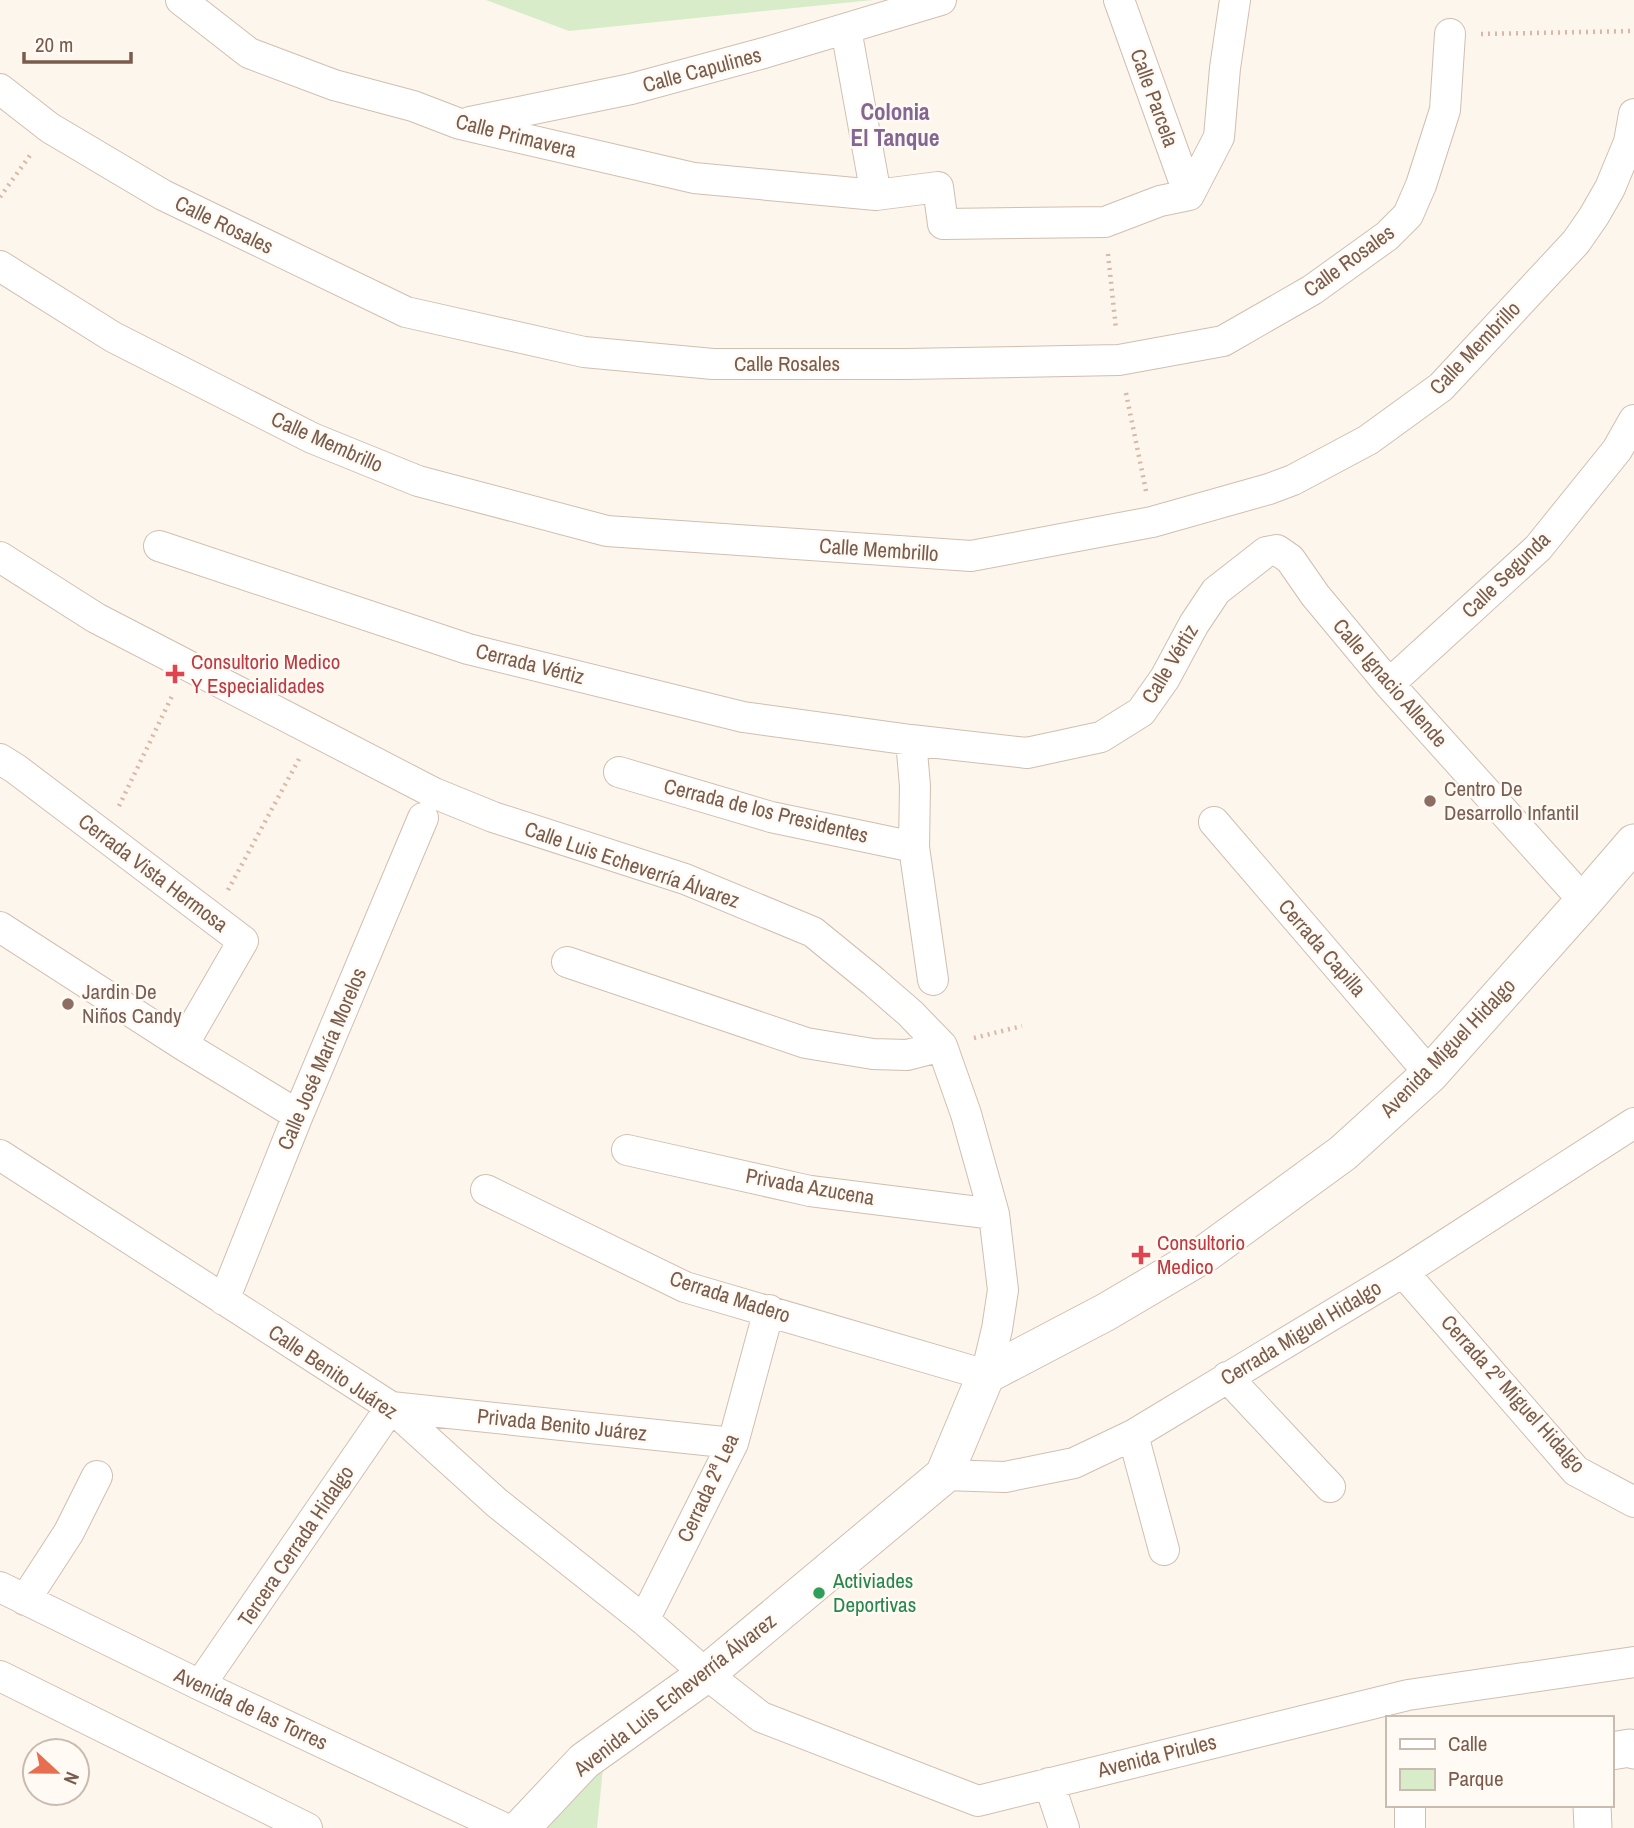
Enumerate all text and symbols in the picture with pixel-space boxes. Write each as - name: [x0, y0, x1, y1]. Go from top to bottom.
- scale bar: [24, 21, 131, 65]
- text: 20 m: [35, 30, 73, 59]
- street label: Calle Capulines: [639, 40, 764, 99]
- street label: Calle Parcela: [1123, 45, 1186, 151]
- district label: Colonia El Tanque: [851, 96, 939, 153]
- street label: Calle Primavera: [453, 107, 580, 165]
- street label: Calle Rosales: [170, 188, 278, 261]
- street label: Calle Rosales: [1297, 218, 1400, 304]
- street label: Calle Membrillo: [1423, 295, 1527, 401]
- street label: Calle Rosales: [734, 349, 840, 378]
- street label: Calle Membrillo: [267, 404, 388, 479]
- street label: Calle Segunda: [1455, 525, 1557, 624]
- street label: Calle Membrillo: [818, 531, 940, 568]
- street label: Calle Ignacio Allende: [1326, 612, 1454, 753]
- street label: Calle Vértiz: [1134, 618, 1205, 709]
- street label: Cerrada Vértiz: [473, 636, 588, 691]
- place label: Consultorio Medico Y Especialidades: [191, 647, 340, 700]
- marker: Consultorio Medico Y Especialidades: [165, 664, 185, 684]
- street label: Cerrada de los Presidentes: [661, 771, 871, 850]
- place label: Centro De Desarrollo Infantil: [1444, 774, 1579, 827]
- marker: Centro De Desarrollo Infantil: [1422, 793, 1438, 809]
- street label: Cerrada Vista Hermosa: [72, 807, 234, 939]
- street label: Calle Luis Echeverría Álvarez: [521, 814, 744, 915]
- street label: Cerrada Capilla: [1272, 893, 1373, 1003]
- street label: Calle José María Morelos: [270, 963, 373, 1154]
- street label: Avenida Miguel Hidalgo: [1373, 972, 1522, 1124]
- place label: Jardin De Niños Candy: [82, 977, 182, 1030]
- marker: Jardin De Niños Candy: [60, 996, 76, 1012]
- street label: Privada Azucena: [743, 1161, 877, 1212]
- place label: Consultorio Medico: [1157, 1228, 1245, 1281]
- marker: Consultorio Medico: [1131, 1245, 1151, 1265]
- street label: Cerrada Madero: [666, 1263, 794, 1330]
- street label: Cerrada Miguel Hidalgo: [1215, 1273, 1387, 1392]
- street label: Cerrada 2º Miguel Hidalgo: [1435, 1308, 1592, 1479]
- street label: Calle Benito Juárez: [263, 1318, 404, 1426]
- street label: Privada Benito Juárez: [476, 1401, 649, 1448]
- street label: Cerrada 2ª Lea: [670, 1429, 745, 1547]
- street label: Tercera Cerrada Hidalgo: [231, 1459, 360, 1632]
- place label: Activiades Deportivas: [832, 1566, 916, 1619]
- marker: Activiades Deportivas: [811, 1585, 827, 1601]
- street label: Avenida Luis Echeverría Álvarez: [567, 1606, 782, 1783]
- street label: Avenida de las Torres: [169, 1660, 333, 1757]
- legend: [1386, 1716, 1613, 1807]
- street label: Avenida Pirules: [1094, 1727, 1219, 1784]
- text: Calle: [1448, 1729, 1487, 1758]
- north arrow: [21, 1737, 91, 1807]
- text: Parque: [1448, 1764, 1504, 1793]
- text: N: [58, 1768, 86, 1788]

